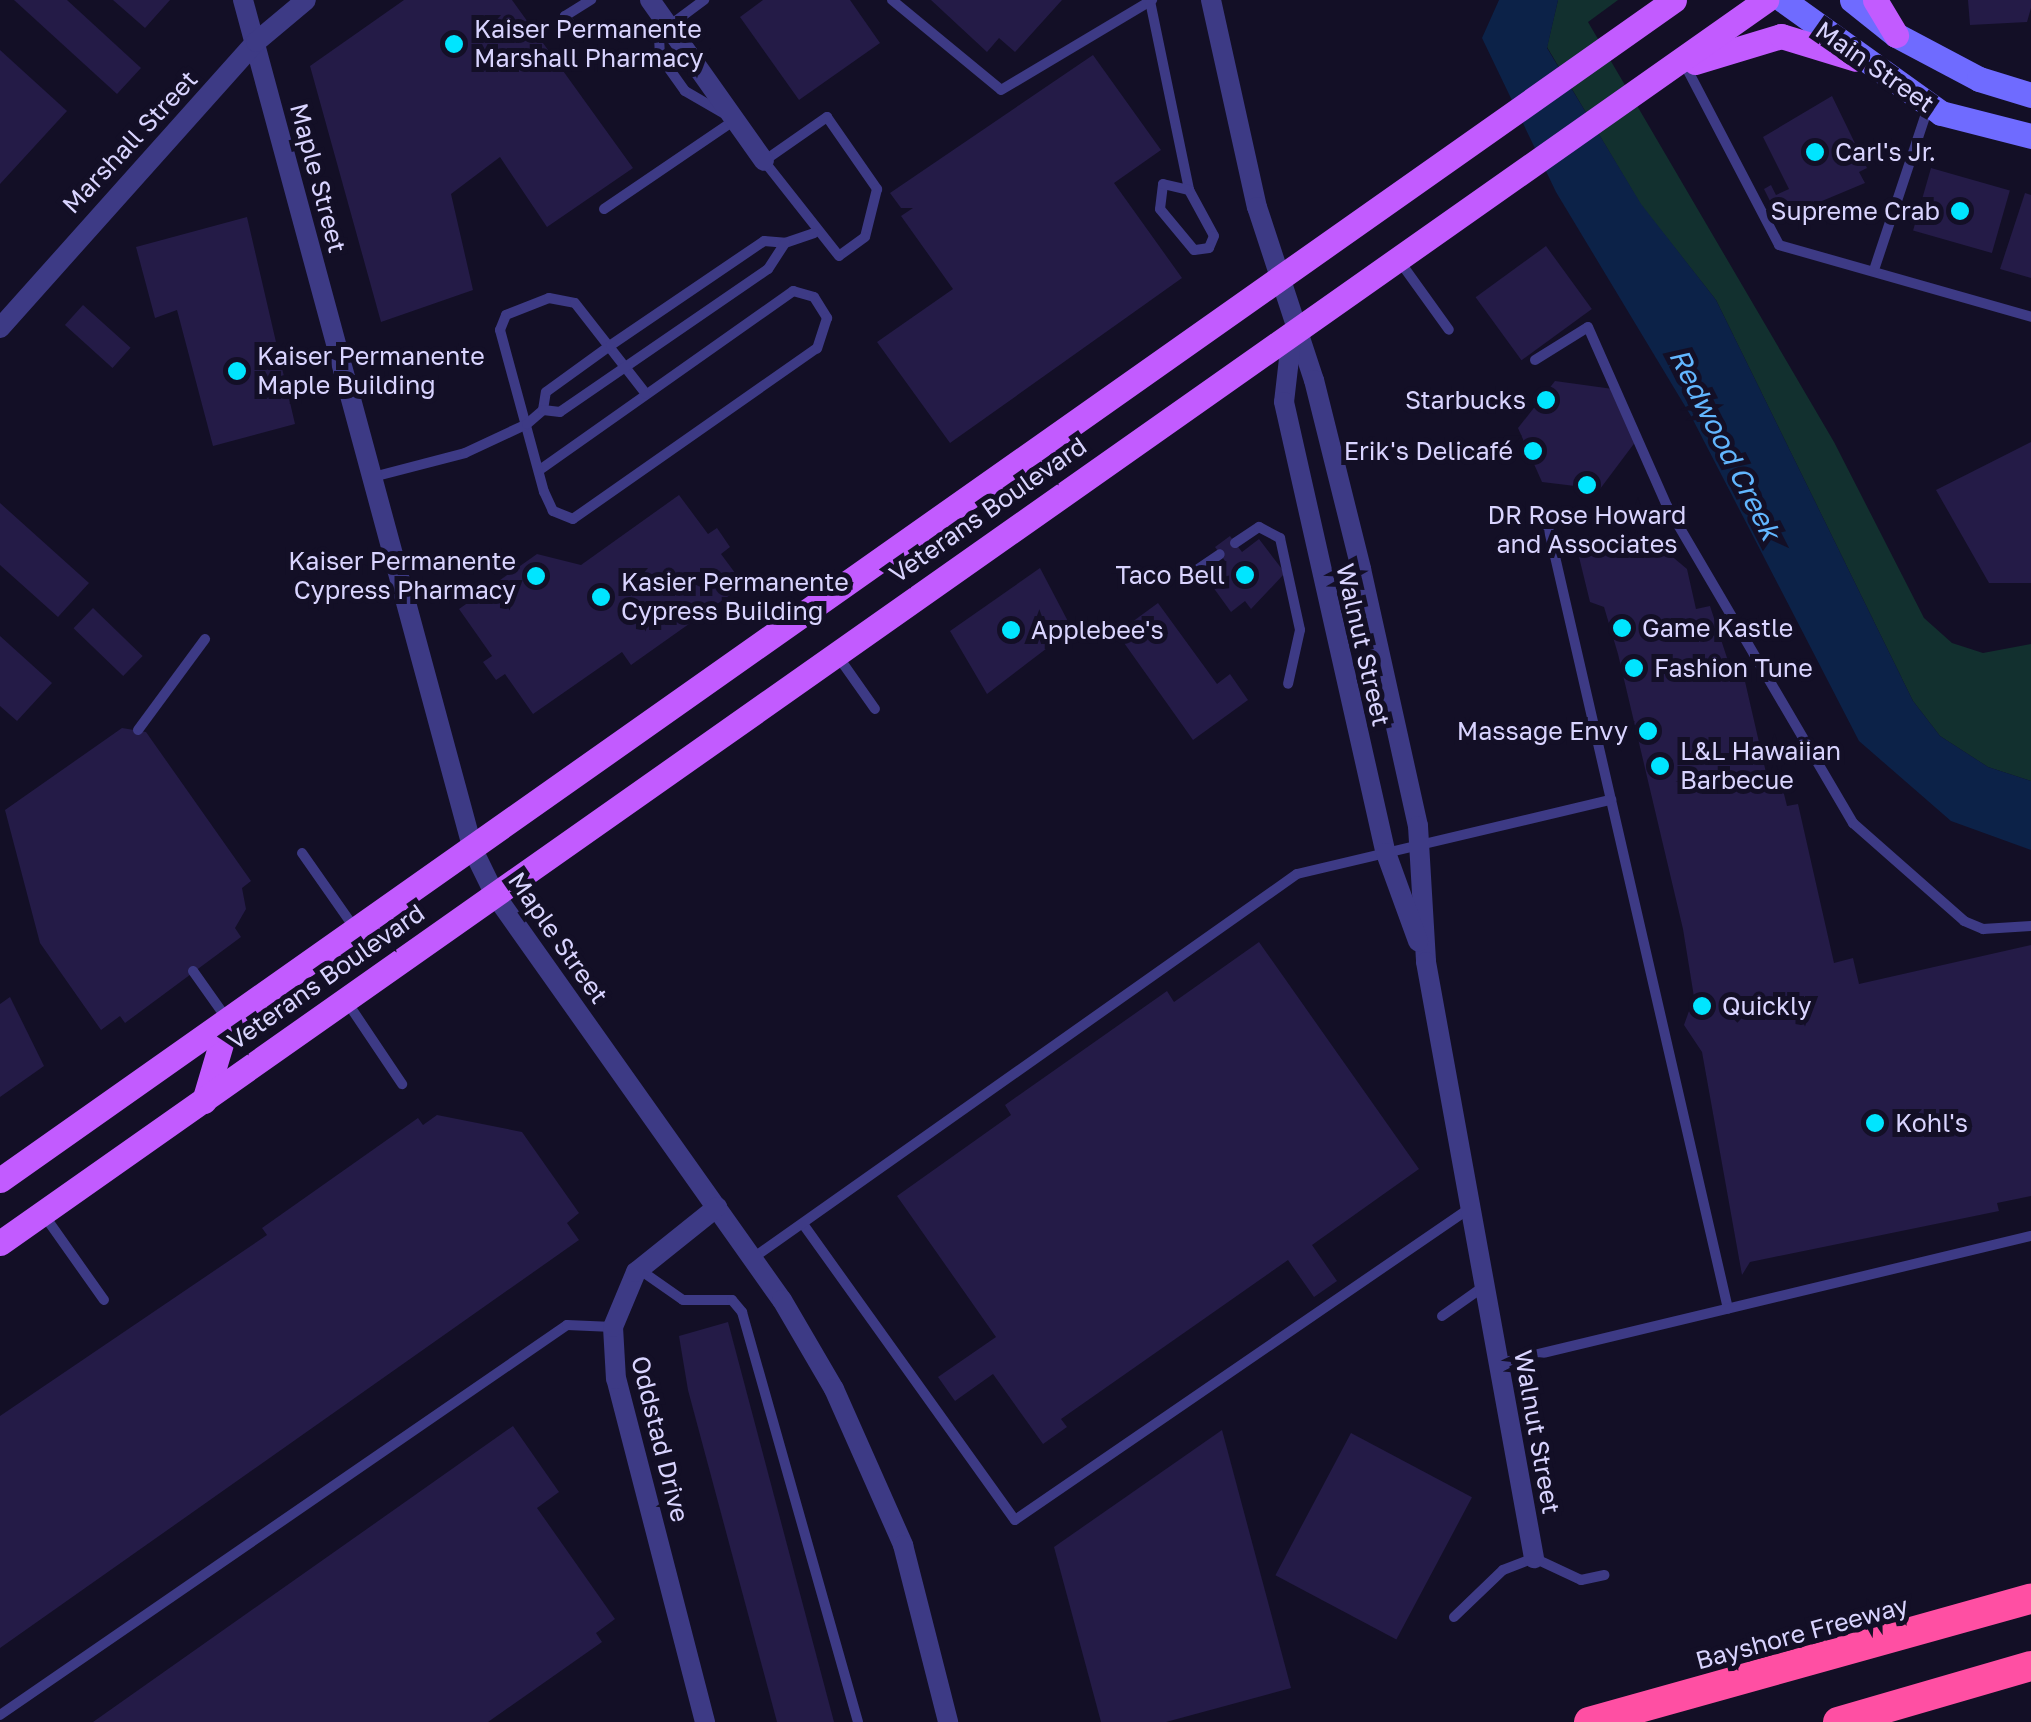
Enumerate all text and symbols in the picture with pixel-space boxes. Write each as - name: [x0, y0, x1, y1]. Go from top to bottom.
- place label: Kaiser Permanente Marshall Pharmacy: [474, 15, 703, 74]
- street label: Main Street: [1810, 15, 1940, 119]
- marker: Kaiser Permanente Marshall Pharmacy: [443, 33, 465, 55]
- street label: Marshall Street: [56, 64, 204, 220]
- street label: Maple Street: [284, 100, 352, 256]
- place label: Carl's Jr.: [1835, 137, 1936, 167]
- marker: Carl's Jr.: [1804, 141, 1826, 163]
- place label: Supreme Crab: [1771, 196, 1940, 226]
- marker: Supreme Crab: [1949, 200, 1971, 222]
- place label: Kaiser Permanente Maple Building: [257, 342, 485, 401]
- water label: Redwood Creek: [1662, 343, 1788, 545]
- marker: Kaiser Permanente Maple Building: [226, 360, 248, 382]
- place label: Starbucks: [1405, 385, 1526, 415]
- marker: Starbucks: [1535, 389, 1557, 411]
- street label: Veterans Boulevard: [884, 431, 1092, 589]
- place label: Erik's Delicafé: [1344, 436, 1513, 466]
- marker: Erik's Delicafé: [1522, 440, 1544, 462]
- marker: DR Rose Howard and Associates: [1576, 474, 1598, 496]
- place label: DR Rose Howard and Associates: [1488, 501, 1686, 560]
- place label: Kaiser Permanente Cypress Pharmacy: [288, 547, 516, 606]
- place label: Taco Bell: [1116, 560, 1225, 590]
- street label: Walnut Street: [1330, 561, 1396, 729]
- marker: Taco Bell: [1234, 564, 1256, 586]
- marker: Kaiser Permanente Cypress Pharmacy: [525, 565, 547, 587]
- place label: Kasier Permanente Cypress Building: [621, 568, 849, 627]
- marker: Kasier Permanente Cypress Building: [590, 586, 612, 608]
- place label: Game Kastle: [1642, 613, 1793, 643]
- place label: Applebee's: [1031, 615, 1164, 645]
- marker: Game Kastle: [1611, 617, 1633, 639]
- marker: Applebee's: [1000, 619, 1022, 641]
- place label: Fashion Tune: [1654, 653, 1813, 683]
- marker: Fashion Tune: [1623, 657, 1645, 679]
- place label: Massage Envy: [1457, 716, 1628, 746]
- marker: Massage Envy: [1637, 720, 1659, 742]
- place label: L&L Hawaiian Barbecue: [1680, 737, 1841, 796]
- marker: L&L Hawaiian Barbecue: [1649, 755, 1671, 777]
- street label: Maple Street: [502, 867, 614, 1009]
- street label: Veterans Boulevard: [222, 898, 430, 1056]
- place label: Quickly: [1722, 991, 1812, 1021]
- marker: Quickly: [1691, 995, 1713, 1017]
- place label: Kohl's: [1895, 1108, 1968, 1138]
- marker: Kohl's: [1864, 1112, 1886, 1134]
- street label: Walnut Street: [1508, 1348, 1566, 1516]
- street label: Oddstad Drive: [625, 1353, 695, 1525]
- street label: Bayshore Freeway: [1692, 1590, 1912, 1676]

